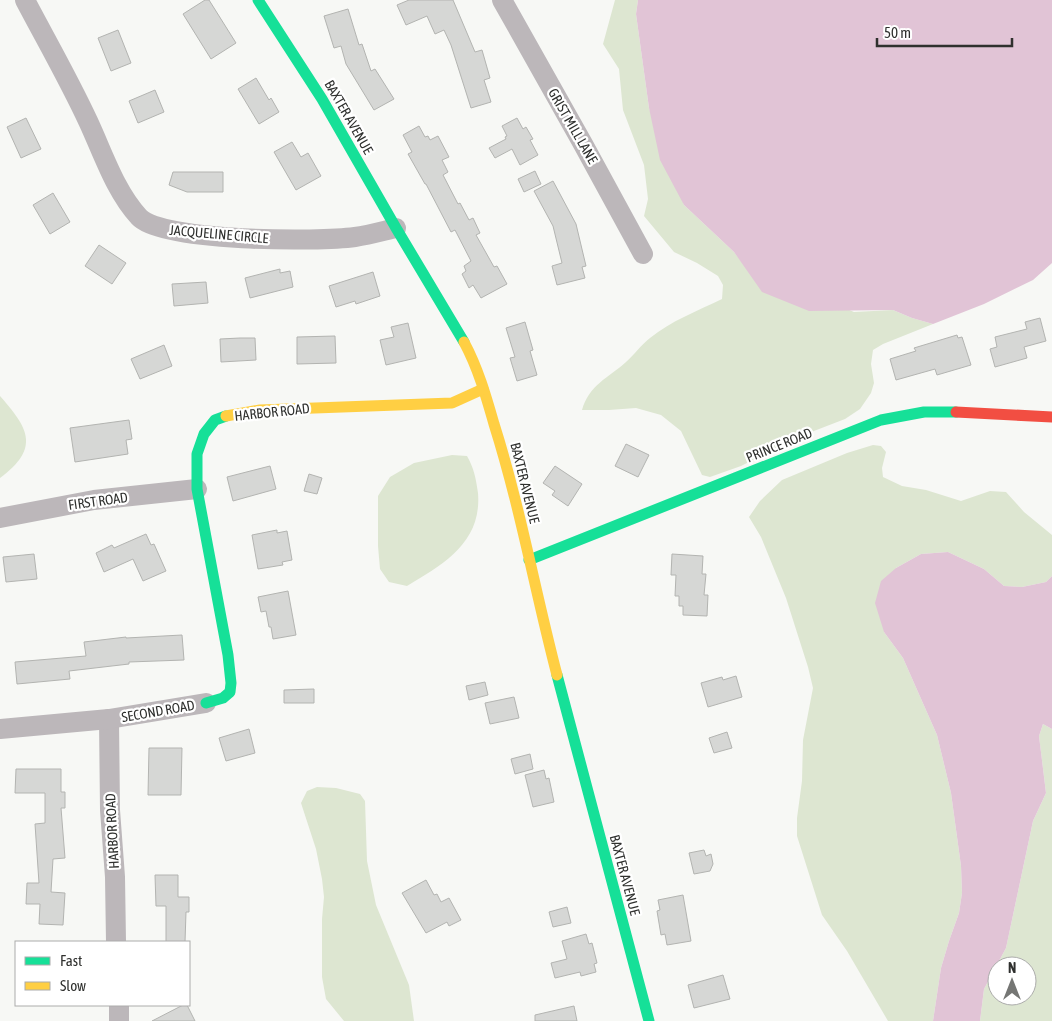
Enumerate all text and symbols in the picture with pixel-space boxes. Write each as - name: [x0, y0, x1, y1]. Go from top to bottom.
- scale bar: [877, 15, 1012, 47]
- text: 50 m: [884, 24, 911, 41]
- street label: BAXTER AVENUE: [321, 77, 377, 157]
- street label: GRIST MILL LANE: [545, 86, 601, 166]
- street label: JACQUELINE CIRCLE: [169, 222, 269, 246]
- street label: HARBOR ROAD: [234, 400, 311, 424]
- street label: PRINCE ROAD: [744, 424, 814, 465]
- street label: BAXTER AVENUE: [507, 441, 543, 525]
- street label: FIRST ROAD: [67, 489, 129, 513]
- street label: SECOND ROAD: [120, 697, 196, 725]
- street label: HARBOR ROAD: [102, 793, 122, 869]
- street label: BAXTER AVENUE: [607, 833, 643, 917]
- legend: [15, 941, 190, 1006]
- text: Fast: [60, 952, 82, 969]
- north arrow: [987, 956, 1037, 1006]
- text: N: [1008, 960, 1016, 976]
- text: Slow: [60, 977, 86, 994]

